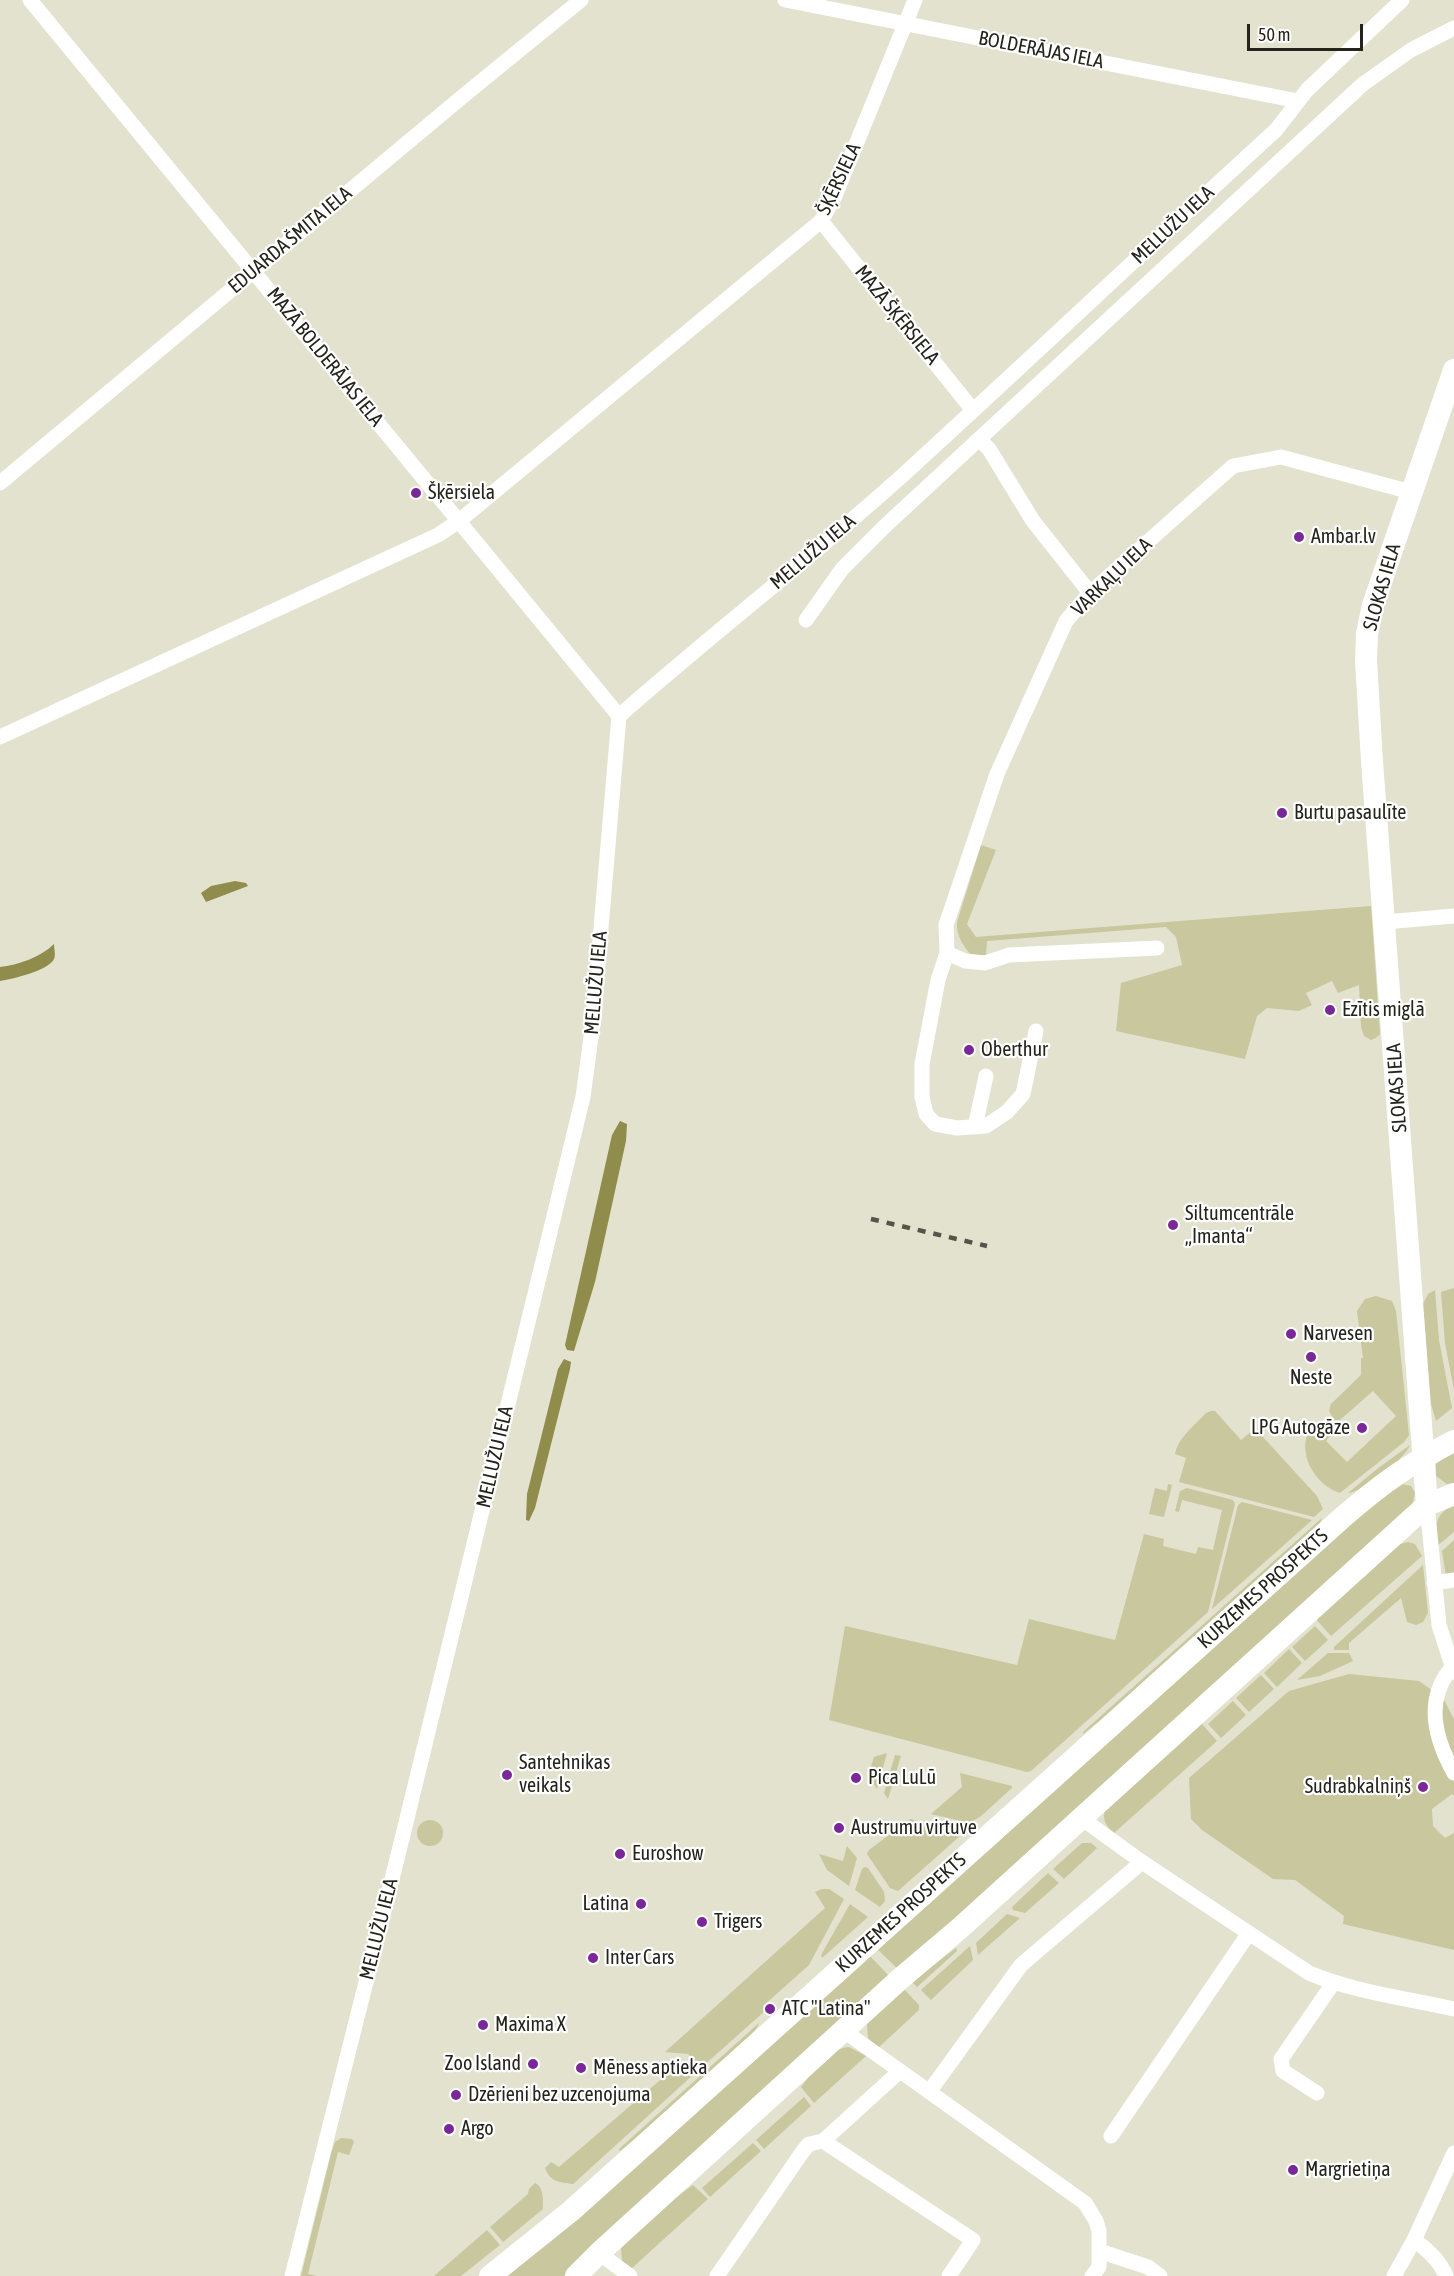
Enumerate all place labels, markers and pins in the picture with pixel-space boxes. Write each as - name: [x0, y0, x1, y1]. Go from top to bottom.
- place label: Šķērsiela: [428, 481, 495, 505]
- marker: Šķērsiela: [409, 486, 423, 500]
- place label: Ambar.lv: [1311, 525, 1376, 549]
- marker: Ambar.lv: [1292, 530, 1306, 544]
- place label: Burtu pasaulīte: [1294, 801, 1406, 825]
- marker: Burtu pasaulīte: [1275, 806, 1289, 820]
- place label: Ezītis miglā: [1342, 998, 1425, 1022]
- marker: Ezītis miglā: [1323, 1003, 1337, 1017]
- place label: Oberthur: [981, 1038, 1048, 1062]
- marker: Oberthur: [962, 1043, 976, 1057]
- place label: Siltumcentrāle „Imanta“: [1185, 1202, 1294, 1249]
- marker: Siltumcentrāle „Imanta“: [1166, 1218, 1180, 1232]
- place label: Narvesen: [1303, 1322, 1373, 1346]
- marker: Narvesen: [1284, 1327, 1298, 1341]
- marker: Neste: [1304, 1350, 1318, 1364]
- place label: Neste: [1290, 1366, 1332, 1390]
- place label: LPG Autogāze: [1251, 1416, 1350, 1440]
- marker: LPG Autogāze: [1355, 1421, 1369, 1435]
- place label: Santehnikas veikals: [519, 1751, 610, 1798]
- place label: Pica LuLū: [868, 1766, 936, 1790]
- marker: Santehnikas veikals: [500, 1768, 514, 1782]
- marker: Pica LuLū: [849, 1771, 863, 1785]
- place label: Sudrabkalniņš: [1305, 1775, 1411, 1799]
- marker: Sudrabkalniņš: [1416, 1780, 1430, 1794]
- place label: Austrumu virtuve: [851, 1816, 977, 1840]
- marker: Austrumu virtuve: [832, 1821, 846, 1835]
- place label: Euroshow: [632, 1842, 703, 1866]
- marker: Euroshow: [613, 1847, 627, 1861]
- place label: Latina: [583, 1892, 629, 1916]
- marker: Latina: [634, 1897, 648, 1911]
- place label: Trigers: [714, 1910, 762, 1934]
- marker: Trigers: [695, 1915, 709, 1929]
- place label: Inter Cars: [605, 1946, 674, 1970]
- marker: Inter Cars: [586, 1951, 600, 1965]
- place label: ATC "Latina": [782, 1997, 871, 2021]
- marker: ATC "Latina": [763, 2002, 777, 2016]
- place label: Maxima X: [495, 2013, 566, 2037]
- marker: Maxima X: [476, 2018, 490, 2032]
- place label: Zoo Island: [445, 2052, 521, 2076]
- place label: Mēness aptieka: [593, 2056, 707, 2080]
- marker: Zoo Island: [526, 2057, 540, 2071]
- marker: Mēness aptieka: [574, 2061, 588, 2075]
- place label: Dzērieni bez uzcenojuma: [468, 2083, 651, 2107]
- marker: Dzērieni bez uzcenojuma: [449, 2088, 463, 2102]
- place label: Argo: [461, 2117, 494, 2141]
- marker: Argo: [442, 2122, 456, 2136]
- place label: Margrietiņa: [1305, 2158, 1391, 2182]
- marker: Margrietiņa: [1286, 2163, 1300, 2177]

